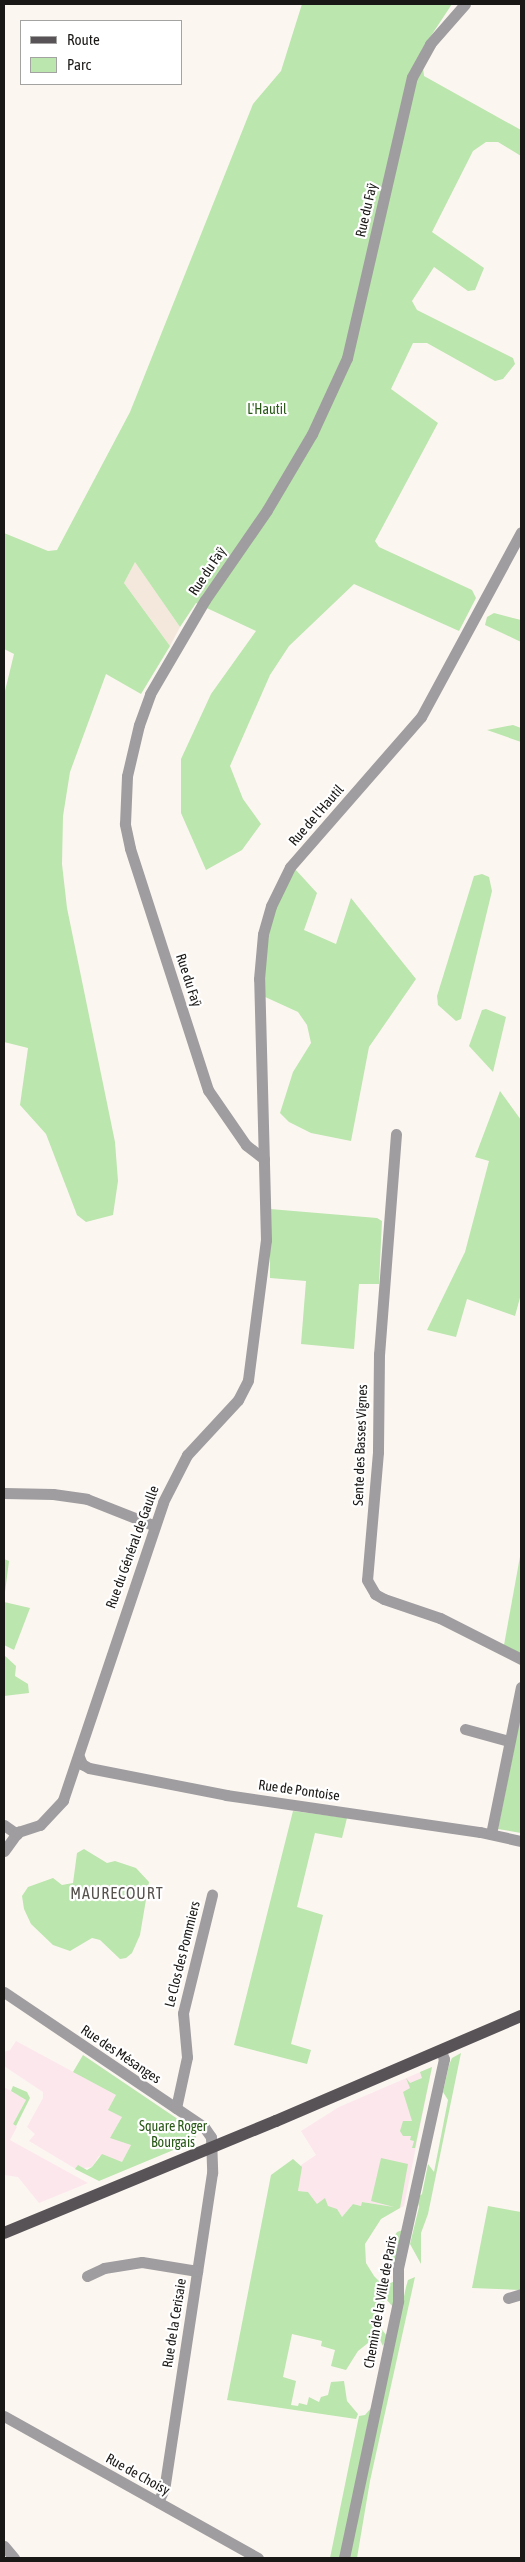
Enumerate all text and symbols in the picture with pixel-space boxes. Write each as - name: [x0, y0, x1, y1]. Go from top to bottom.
- legend: [20, 20, 182, 85]
- text: Route: [67, 31, 100, 48]
- text: Parc: [67, 56, 91, 73]
- street label: Rue du Faÿ: [352, 181, 380, 239]
- park label: L'Hautil: [247, 401, 287, 417]
- street label: Rue du Faÿ: [185, 544, 229, 598]
- street label: Rue de l'Hautil: [285, 781, 347, 849]
- street label: Rue du Faÿ: [173, 951, 205, 1009]
- street label: Sente des Basses Vignes: [349, 1384, 371, 1506]
- street label: Rue du Général de Gaulle: [102, 1483, 162, 1611]
- street label: Rue de Pontoise: [257, 1776, 341, 1804]
- district label: MAURECOURT: [69, 1883, 165, 1903]
- street label: Le Clos des Pommiers: [161, 1899, 203, 2009]
- street label: Rue des Mésanges: [78, 2021, 164, 2087]
- park label: Square Roger Bourgais: [139, 2118, 207, 2150]
- street label: Chemin de la Ville de Paris: [360, 2234, 400, 2370]
- street label: Rue de la Cerisaie: [159, 2277, 189, 2369]
- street label: Rue de Choisy: [103, 2450, 173, 2498]

